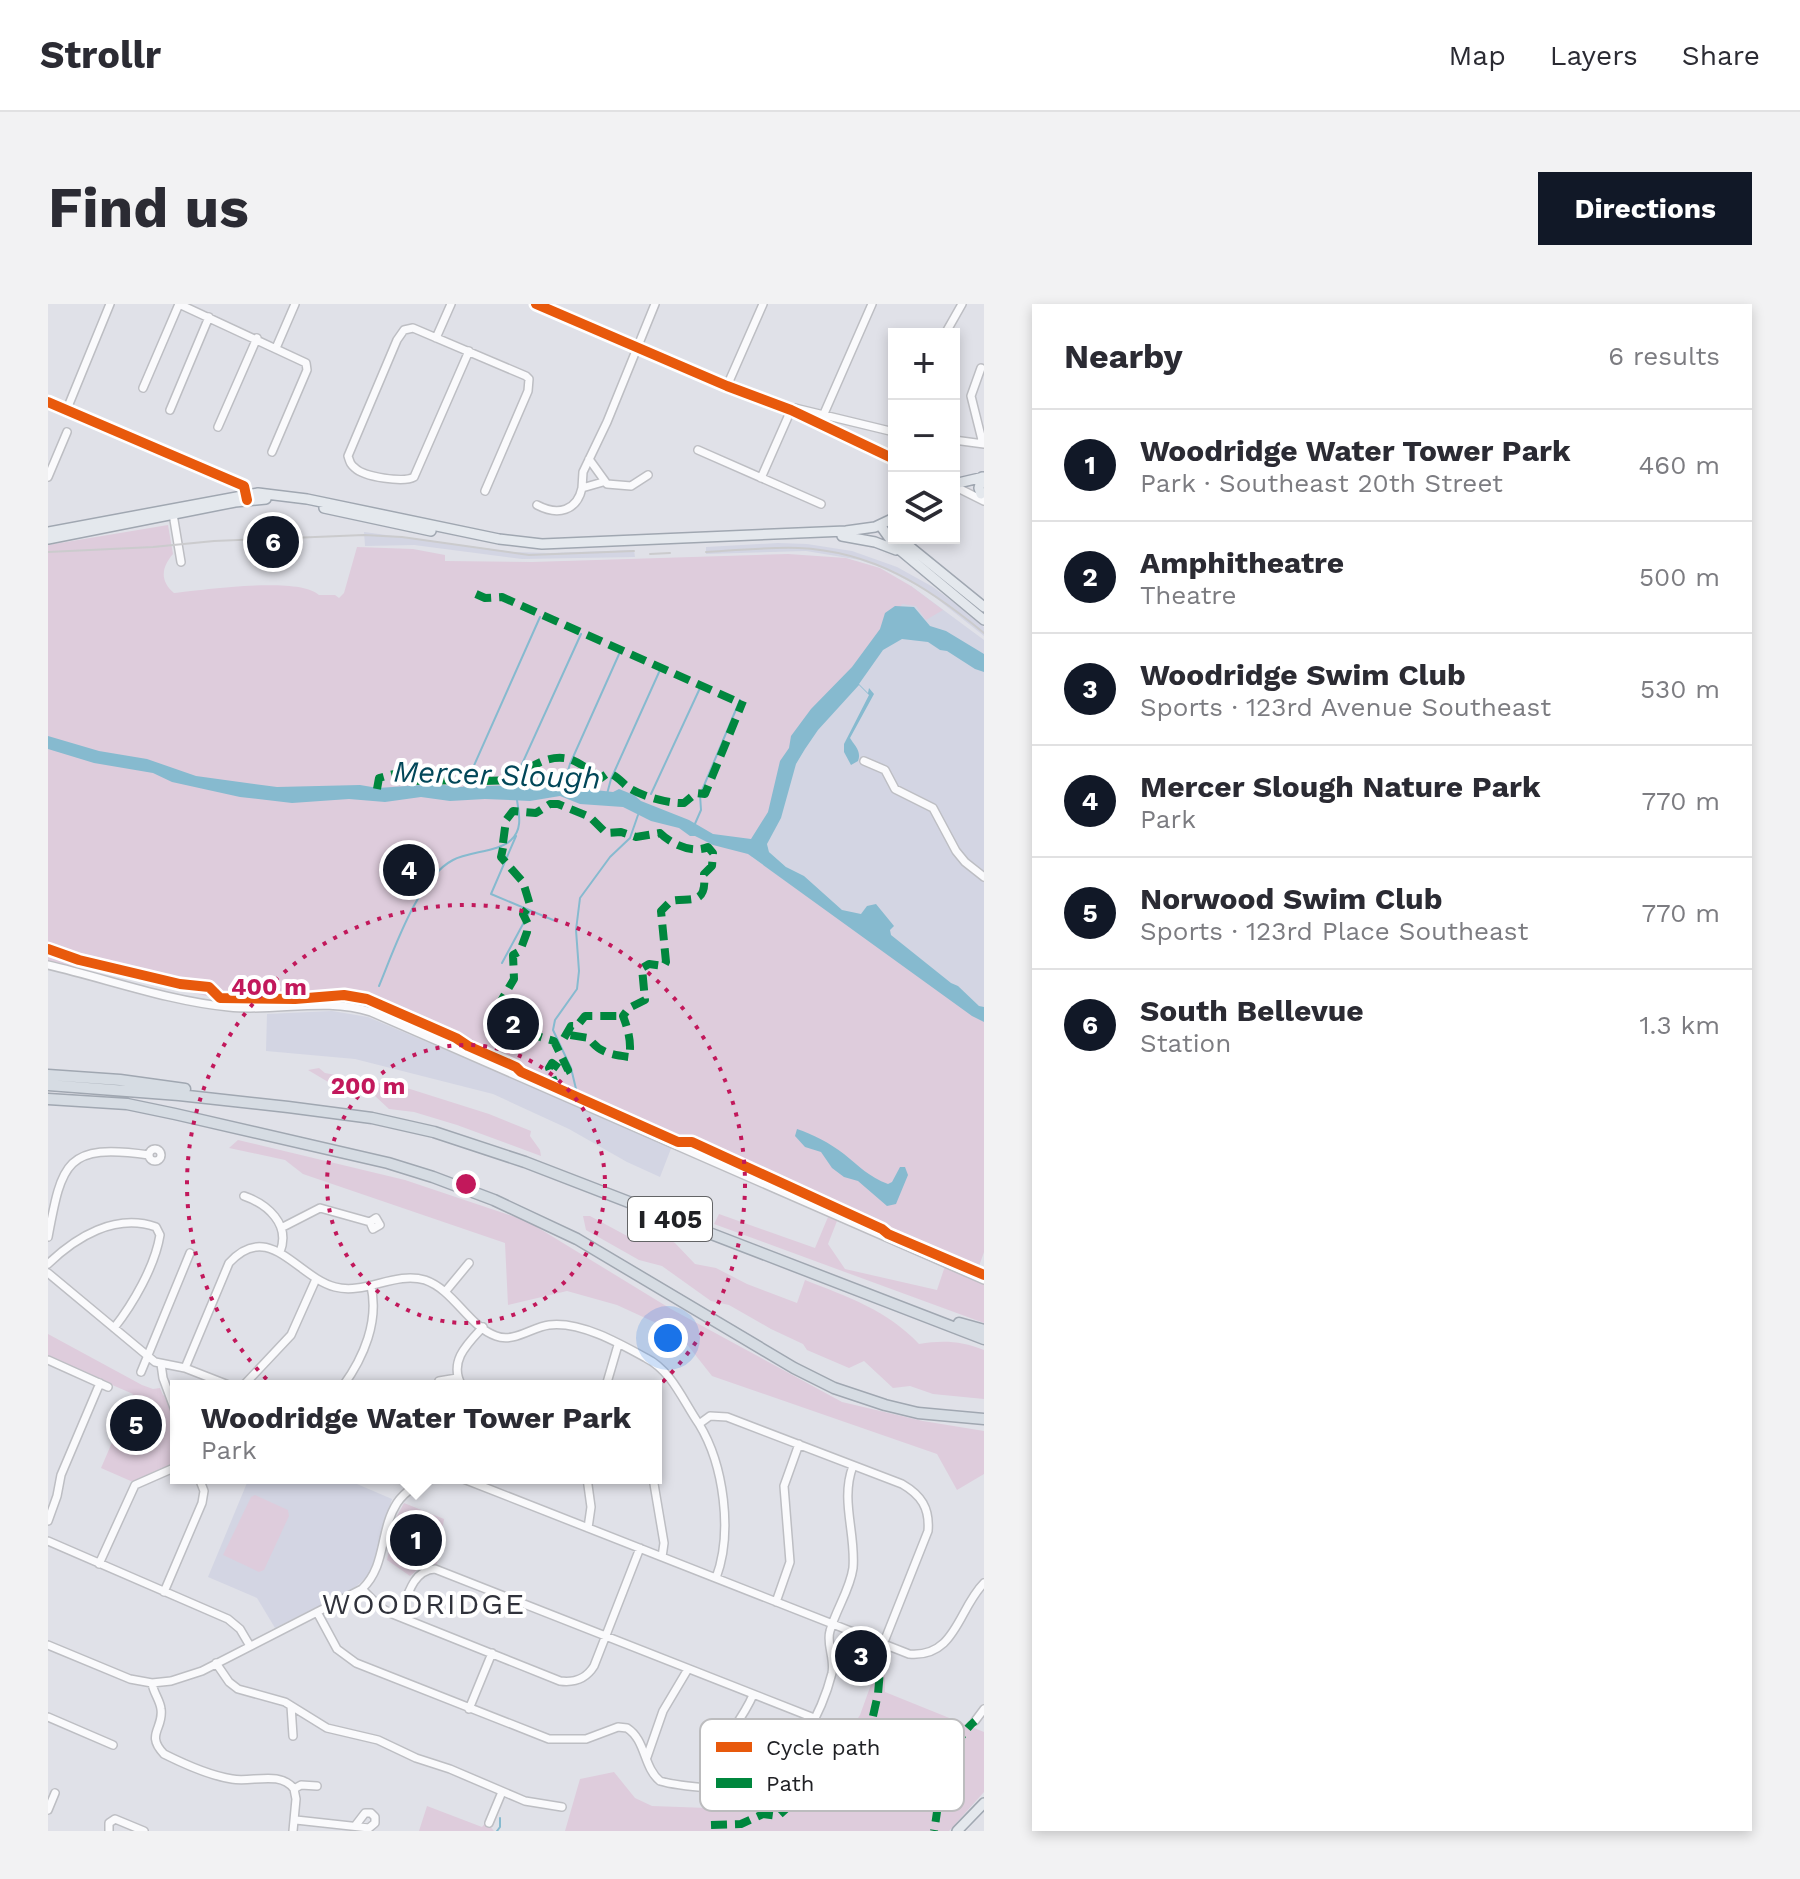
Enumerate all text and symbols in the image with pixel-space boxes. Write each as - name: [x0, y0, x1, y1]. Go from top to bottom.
- text: Strollr: [40, 33, 161, 77]
- text: Map: [1449, 39, 1506, 72]
- text: Layers: [1550, 39, 1638, 72]
- text: Share: [1682, 39, 1760, 72]
- button: Directions: [1538, 172, 1752, 245]
- text: Find us: [48, 175, 249, 241]
- map controls: [888, 328, 960, 544]
- button: +: [888, 328, 960, 400]
- text: Nearby: [1064, 336, 1183, 376]
- text: 6 results: [1608, 341, 1720, 371]
- button: −: [888, 400, 960, 472]
- text: Woodridge Water Tower Park: [1140, 433, 1571, 468]
- text: 1: [1084, 450, 1096, 480]
- text: 460 m: [1638, 450, 1720, 480]
- text: Park · Southeast 20th Street: [1140, 468, 1503, 498]
- button: layers: [888, 472, 960, 544]
- pin: 6: [247, 512, 299, 572]
- text: Amphitheatre: [1140, 545, 1344, 580]
- text: 2: [1082, 562, 1098, 592]
- text: 500 m: [1639, 562, 1720, 592]
- text: Theatre: [1140, 580, 1237, 610]
- text: Woodridge Swim Club: [1140, 657, 1466, 692]
- text: 3: [1082, 674, 1098, 704]
- text: 530 m: [1640, 674, 1720, 704]
- text: Sports · 123rd Avenue Southeast: [1140, 692, 1551, 722]
- water label: Mercer Slough: [393, 753, 601, 796]
- text: Mercer Slough Nature Park: [1140, 769, 1541, 804]
- text: 4: [1082, 786, 1098, 816]
- text: 770 m: [1642, 786, 1720, 816]
- text: Park: [1140, 804, 1196, 834]
- pin: 4: [383, 840, 435, 900]
- text: Norwood Swim Club: [1140, 881, 1442, 916]
- text: 5: [1082, 898, 1098, 928]
- text: 770 m: [1642, 898, 1720, 928]
- text: Sports · 123rd Place Southeast: [1140, 916, 1528, 946]
- text: 400 m: [231, 973, 307, 1001]
- text: South Bellevue: [1140, 993, 1364, 1028]
- pin: 2: [487, 994, 539, 1054]
- text: 6: [1082, 1010, 1098, 1040]
- text: 1.3 km: [1639, 1010, 1720, 1040]
- text: Station: [1140, 1028, 1231, 1058]
- text: 200 m: [331, 1072, 405, 1100]
- centre of rings: [452, 1170, 480, 1198]
- road number: I 405: [628, 1197, 712, 1241]
- your location: [648, 1318, 688, 1358]
- popup: [170, 1380, 662, 1484]
- pin: 5: [110, 1395, 162, 1455]
- text: Woodridge Water Tower Park: [201, 1400, 631, 1435]
- text: Park: [201, 1435, 257, 1465]
- pin: 1: [390, 1510, 442, 1570]
- district label: WOODRIDGE: [322, 1586, 526, 1621]
- pin: 3: [835, 1626, 887, 1686]
- legend: [700, 1719, 964, 1811]
- text: Cycle path: [766, 1735, 880, 1760]
- text: Path: [766, 1771, 814, 1796]

